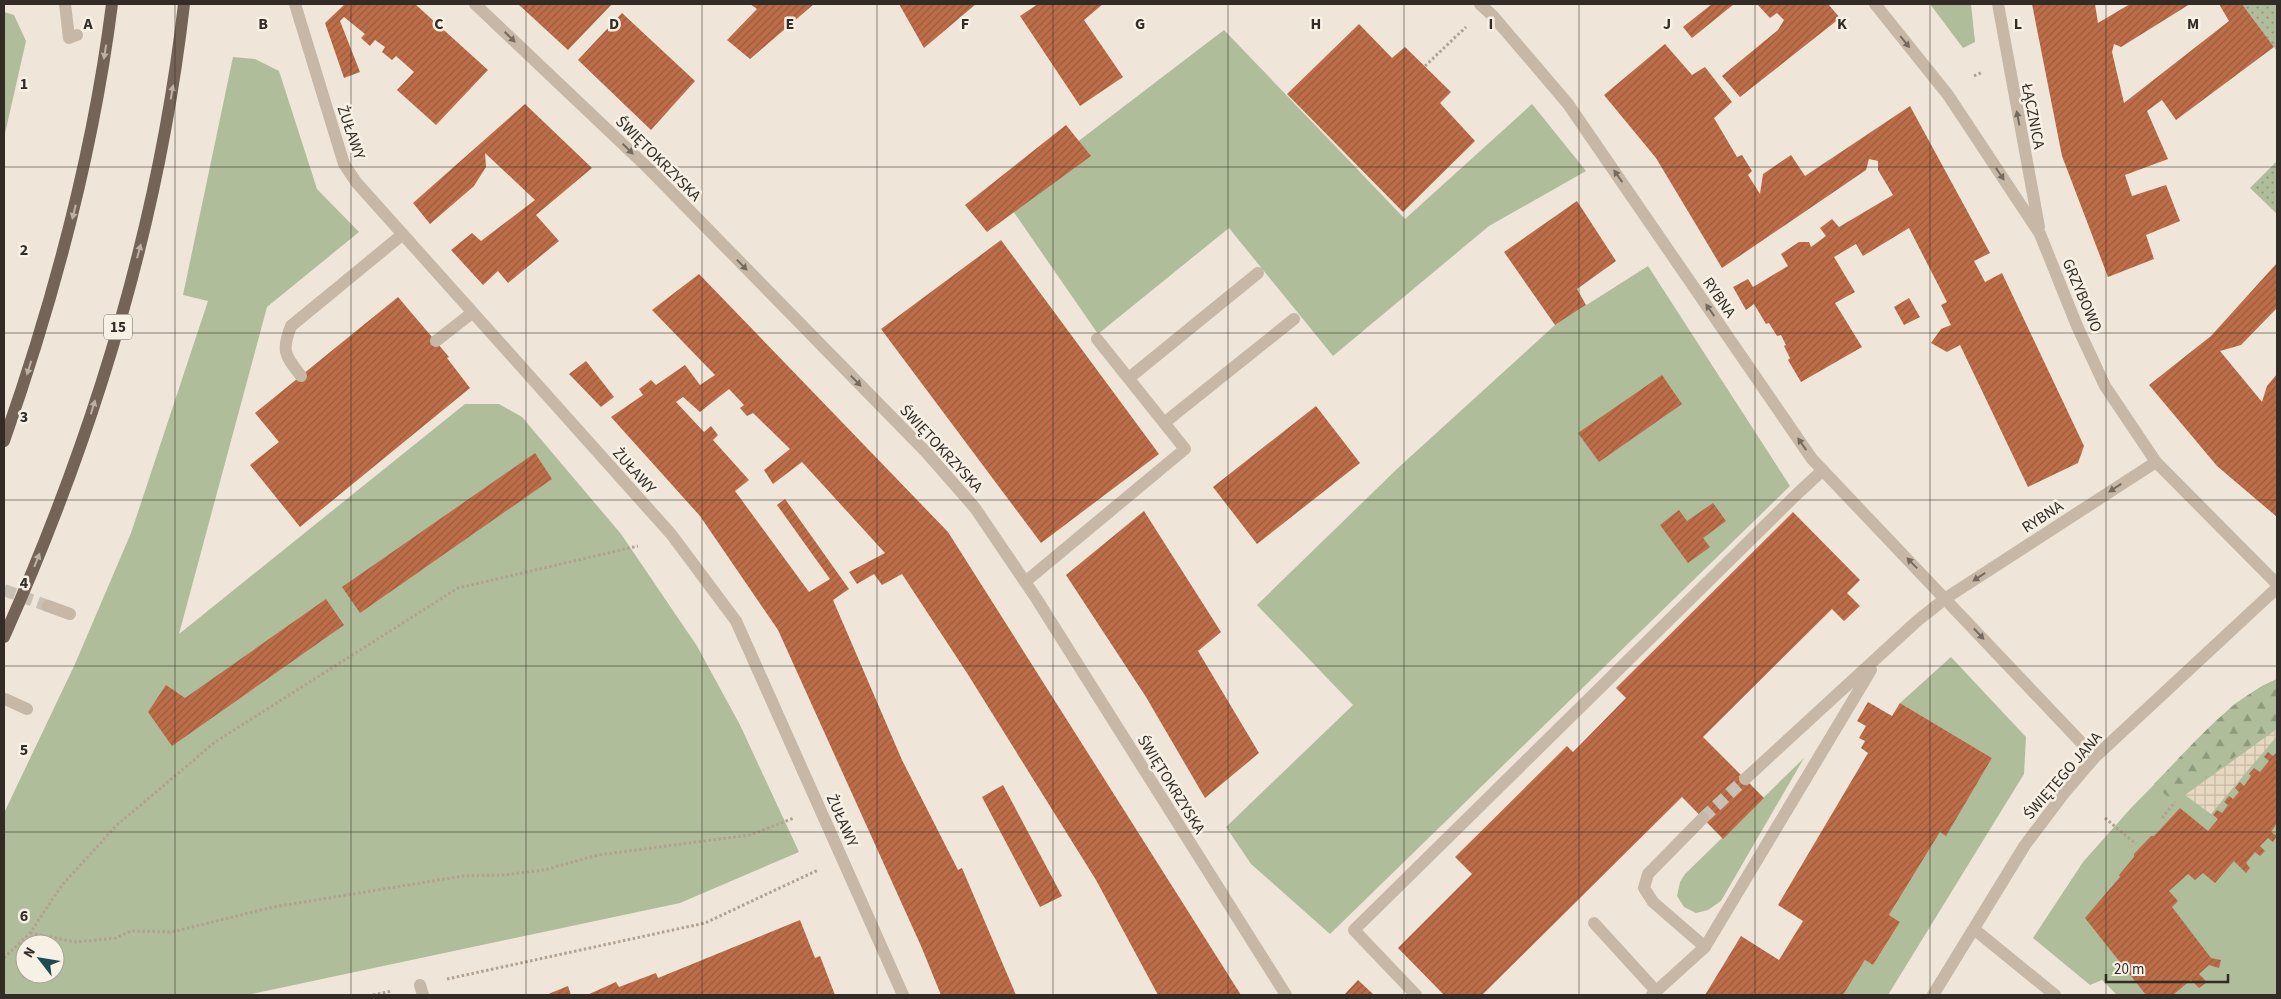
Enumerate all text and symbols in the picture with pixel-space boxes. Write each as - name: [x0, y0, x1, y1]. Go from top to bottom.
- text: A: [82, 13, 93, 35]
- text: B: [258, 13, 268, 35]
- text: C: [434, 13, 444, 35]
- text: D: [609, 13, 619, 35]
- text: E: [786, 13, 794, 35]
- text: F: [961, 13, 969, 35]
- text: G: [1135, 13, 1145, 35]
- text: H: [1311, 13, 1321, 35]
- text: I: [1489, 13, 1493, 35]
- text: J: [1663, 13, 1671, 35]
- text: K: [1837, 13, 1847, 35]
- text: L: [2014, 13, 2022, 35]
- text: M: [2187, 13, 2199, 35]
- one-way arrow: [504, 31, 516, 43]
- one-way arrow: [1900, 35, 1911, 48]
- one-way arrow: [101, 44, 109, 60]
- text: 1: [20, 73, 28, 95]
- street label: ŁĄCZNICA: [2016, 80, 2050, 151]
- one-way arrow: [168, 84, 176, 100]
- street label: ŻUŁAWY: [332, 102, 371, 163]
- one-way arrow: [2014, 109, 2022, 125]
- street label: ŚWIĘTOKRZYSKA: [611, 111, 706, 207]
- one-way arrow: [621, 143, 633, 155]
- one-way arrow: [1995, 167, 2005, 180]
- one-way arrow: [1613, 169, 1623, 183]
- one-way arrow: [70, 204, 78, 219]
- text: 2: [20, 239, 28, 261]
- one-way arrow: [135, 244, 143, 259]
- street label: GRZYBOWO: [2057, 255, 2107, 336]
- one-way arrow: [736, 258, 748, 270]
- street label: RYBNA: [1697, 273, 1741, 323]
- one-way arrow: [1705, 303, 1715, 317]
- road number: 15: [104, 314, 132, 340]
- one-way arrow: [25, 360, 33, 375]
- one-way arrow: [850, 374, 862, 386]
- one-way arrow: [90, 400, 98, 415]
- street label: ŚWIĘTOKRZYSKA: [895, 400, 988, 498]
- text: 3: [20, 406, 28, 428]
- one-way arrow: [1797, 437, 1807, 451]
- street label: ŻUŁAWY: [607, 443, 661, 499]
- one-way arrow: [2109, 483, 2122, 493]
- street label: RYBNA: [2018, 495, 2068, 538]
- one-way arrow: [33, 553, 41, 567]
- one-way arrow: [1906, 557, 1918, 569]
- text: 4: [20, 572, 29, 594]
- one-way arrow: [1972, 572, 1986, 581]
- one-way arrow: [1973, 627, 1985, 639]
- street label: ŚWIĘTEGO JANA: [2018, 727, 2107, 824]
- street label: ŚWIĘTOKRZYSKA: [1132, 731, 1211, 838]
- text: 5: [20, 739, 28, 761]
- street label: ŻUŁAWY: [821, 790, 864, 851]
- text: 6: [20, 905, 28, 927]
- north arrow: [15, 934, 65, 984]
- text: N: [19, 944, 41, 962]
- scale bar: [2106, 952, 2228, 984]
- text: 20 m: [2114, 959, 2144, 980]

